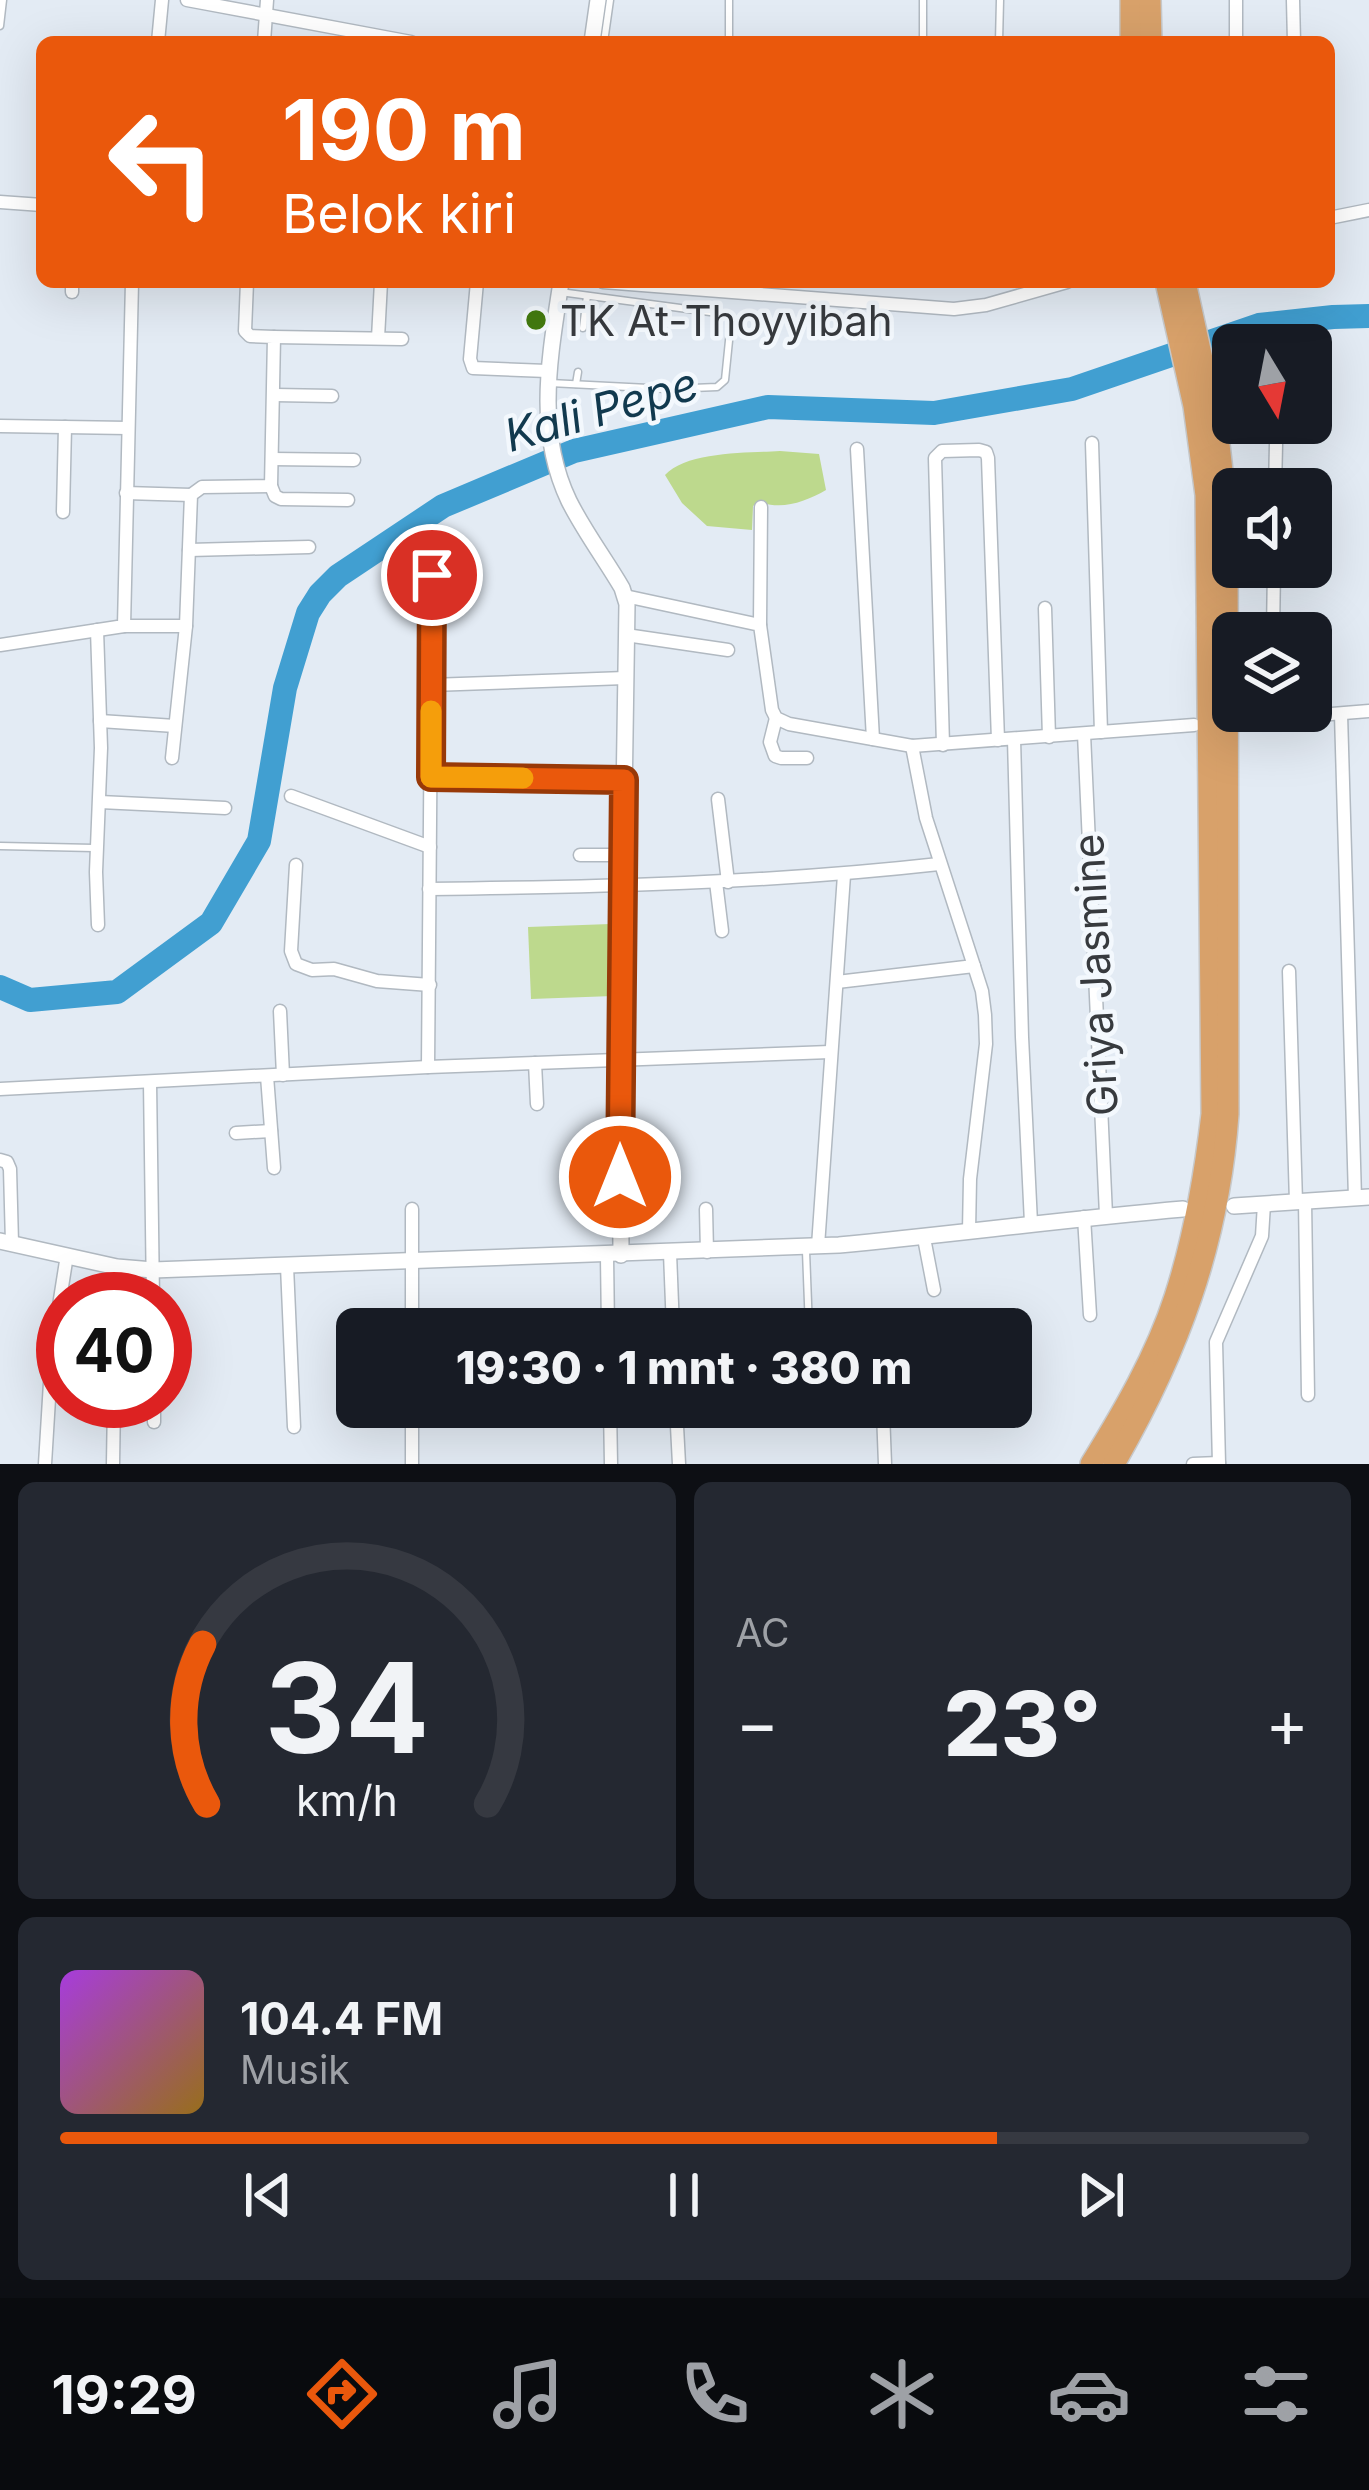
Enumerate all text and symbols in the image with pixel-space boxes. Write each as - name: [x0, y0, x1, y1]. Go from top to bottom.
- text: 190 m: [282, 79, 526, 180]
- icon: left: [84, 84, 240, 240]
- text: Belok kiri: [282, 181, 516, 246]
- place label: TK At-Thoyyibah: [560, 295, 893, 346]
- marker: TK At-Thoyyibah: [523, 307, 549, 333]
- north arrow: [1212, 324, 1332, 444]
- map controls: [1212, 324, 1332, 732]
- water label: Kali Pepe: [498, 355, 704, 463]
- button: sound: [1212, 468, 1332, 588]
- pin: [381, 524, 483, 626]
- icon: arrive: [399, 542, 465, 608]
- button: layers: [1212, 612, 1332, 732]
- street label: Griya Jasmine: [1062, 832, 1128, 1118]
- position arrow: [557, 1114, 683, 1240]
- speed limit sign: 40: [36, 1272, 192, 1428]
- text: 19:30 · 1 mnt · 380 m: [456, 1340, 912, 1395]
- text: AC: [736, 1609, 790, 1656]
- text: 34: [264, 1632, 429, 1783]
- text: 23°: [943, 1669, 1101, 1778]
- text: −: [736, 1683, 779, 1763]
- text: +: [1265, 1683, 1309, 1763]
- text: km/h: [296, 1773, 398, 1825]
- text: 104.4 FM: [240, 1991, 443, 2046]
- text: Musik: [240, 2046, 350, 2093]
- icon: previous: [235, 2162, 301, 2228]
- icon: pause: [651, 2162, 717, 2228]
- icon: next: [1068, 2162, 1134, 2228]
- icon: directions: [300, 2352, 384, 2436]
- icon: music: [486, 2352, 570, 2436]
- icon: phone: [673, 2352, 757, 2436]
- icon: climate: [860, 2352, 944, 2436]
- icon: car: [1047, 2352, 1131, 2436]
- icon: filters: [1234, 2352, 1318, 2436]
- text: 19:29: [51, 2362, 197, 2427]

